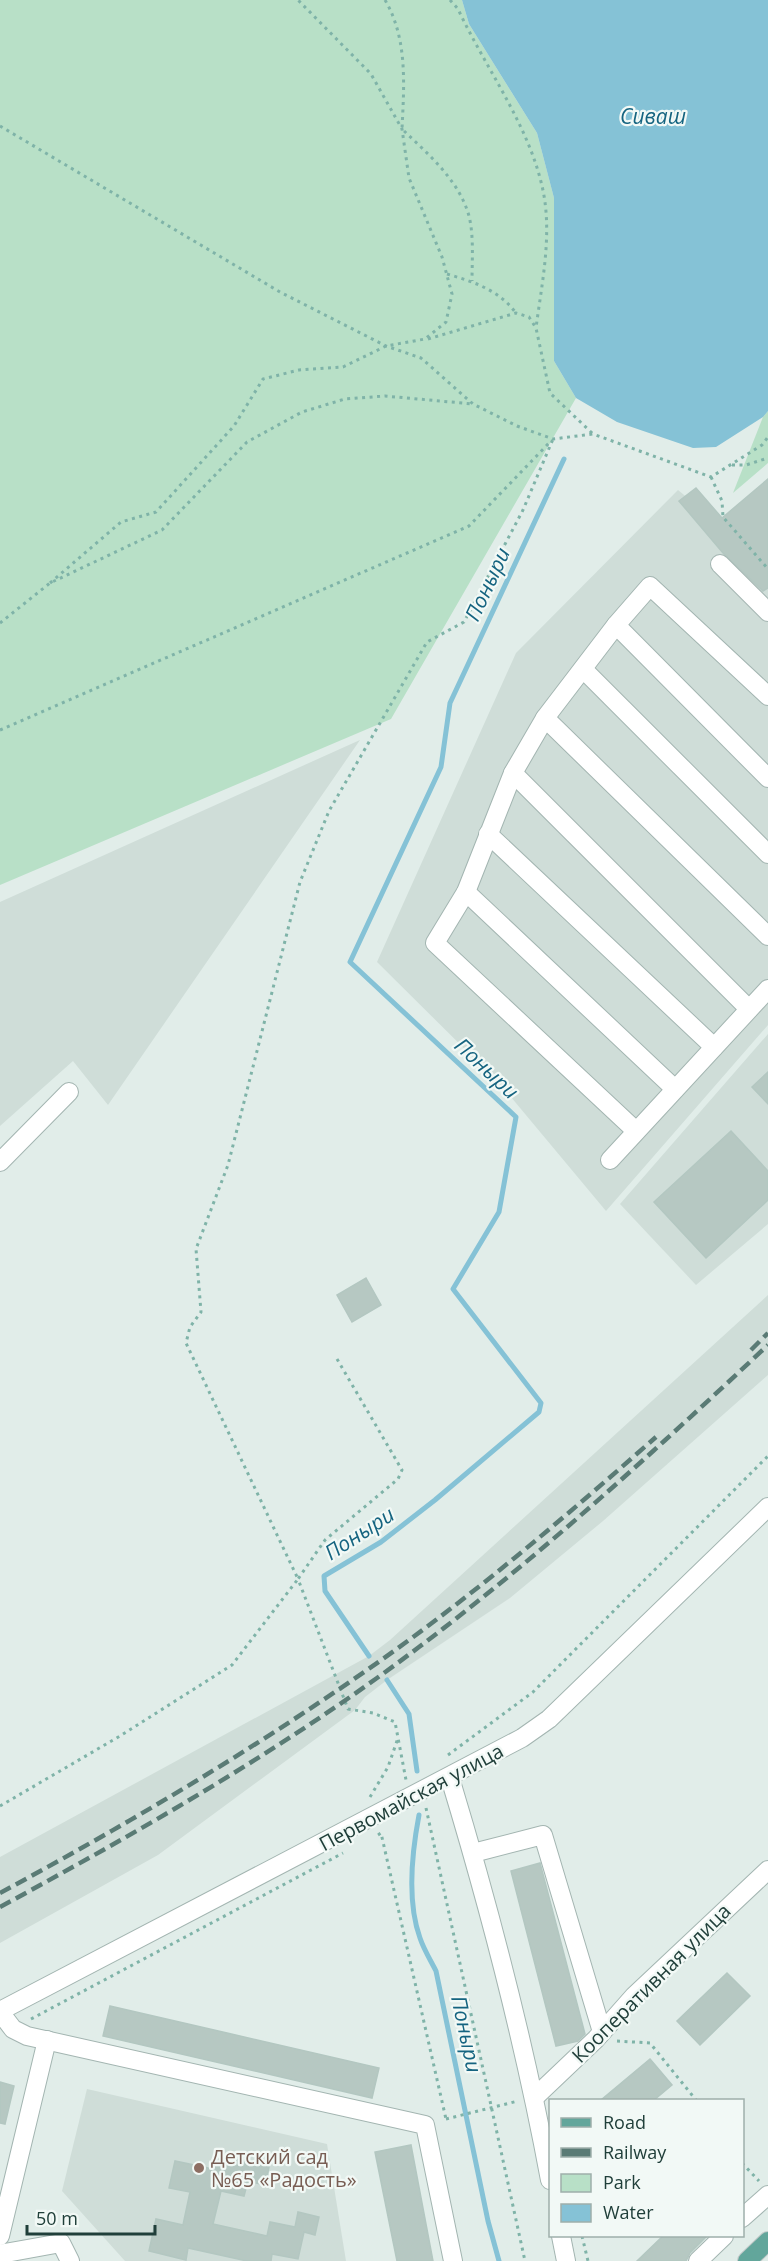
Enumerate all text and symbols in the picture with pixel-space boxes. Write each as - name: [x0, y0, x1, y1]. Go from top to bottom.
- water label: Сиваш: [620, 102, 686, 130]
- water label: Поныри: [458, 543, 516, 625]
- water label: Поныри: [449, 1031, 525, 1105]
- water label: Поныри: [319, 1500, 399, 1566]
- street label: Первомайская улица: [314, 1737, 508, 1857]
- street label: Кооперативная улица: [566, 1898, 736, 2068]
- water label: Поныри: [445, 1993, 489, 2075]
- legend: [549, 2099, 744, 2237]
- text: Road: [603, 2110, 646, 2134]
- text: Railway: [603, 2140, 667, 2164]
- place label: Детский сад №65 «Радость»: [211, 2143, 357, 2193]
- marker: Детский сад №65 «Радость»: [192, 2161, 206, 2175]
- text: Park: [603, 2170, 641, 2194]
- scale bar: [27, 2198, 154, 2236]
- text: Water: [603, 2200, 654, 2224]
- text: 50 m: [36, 2206, 78, 2230]

